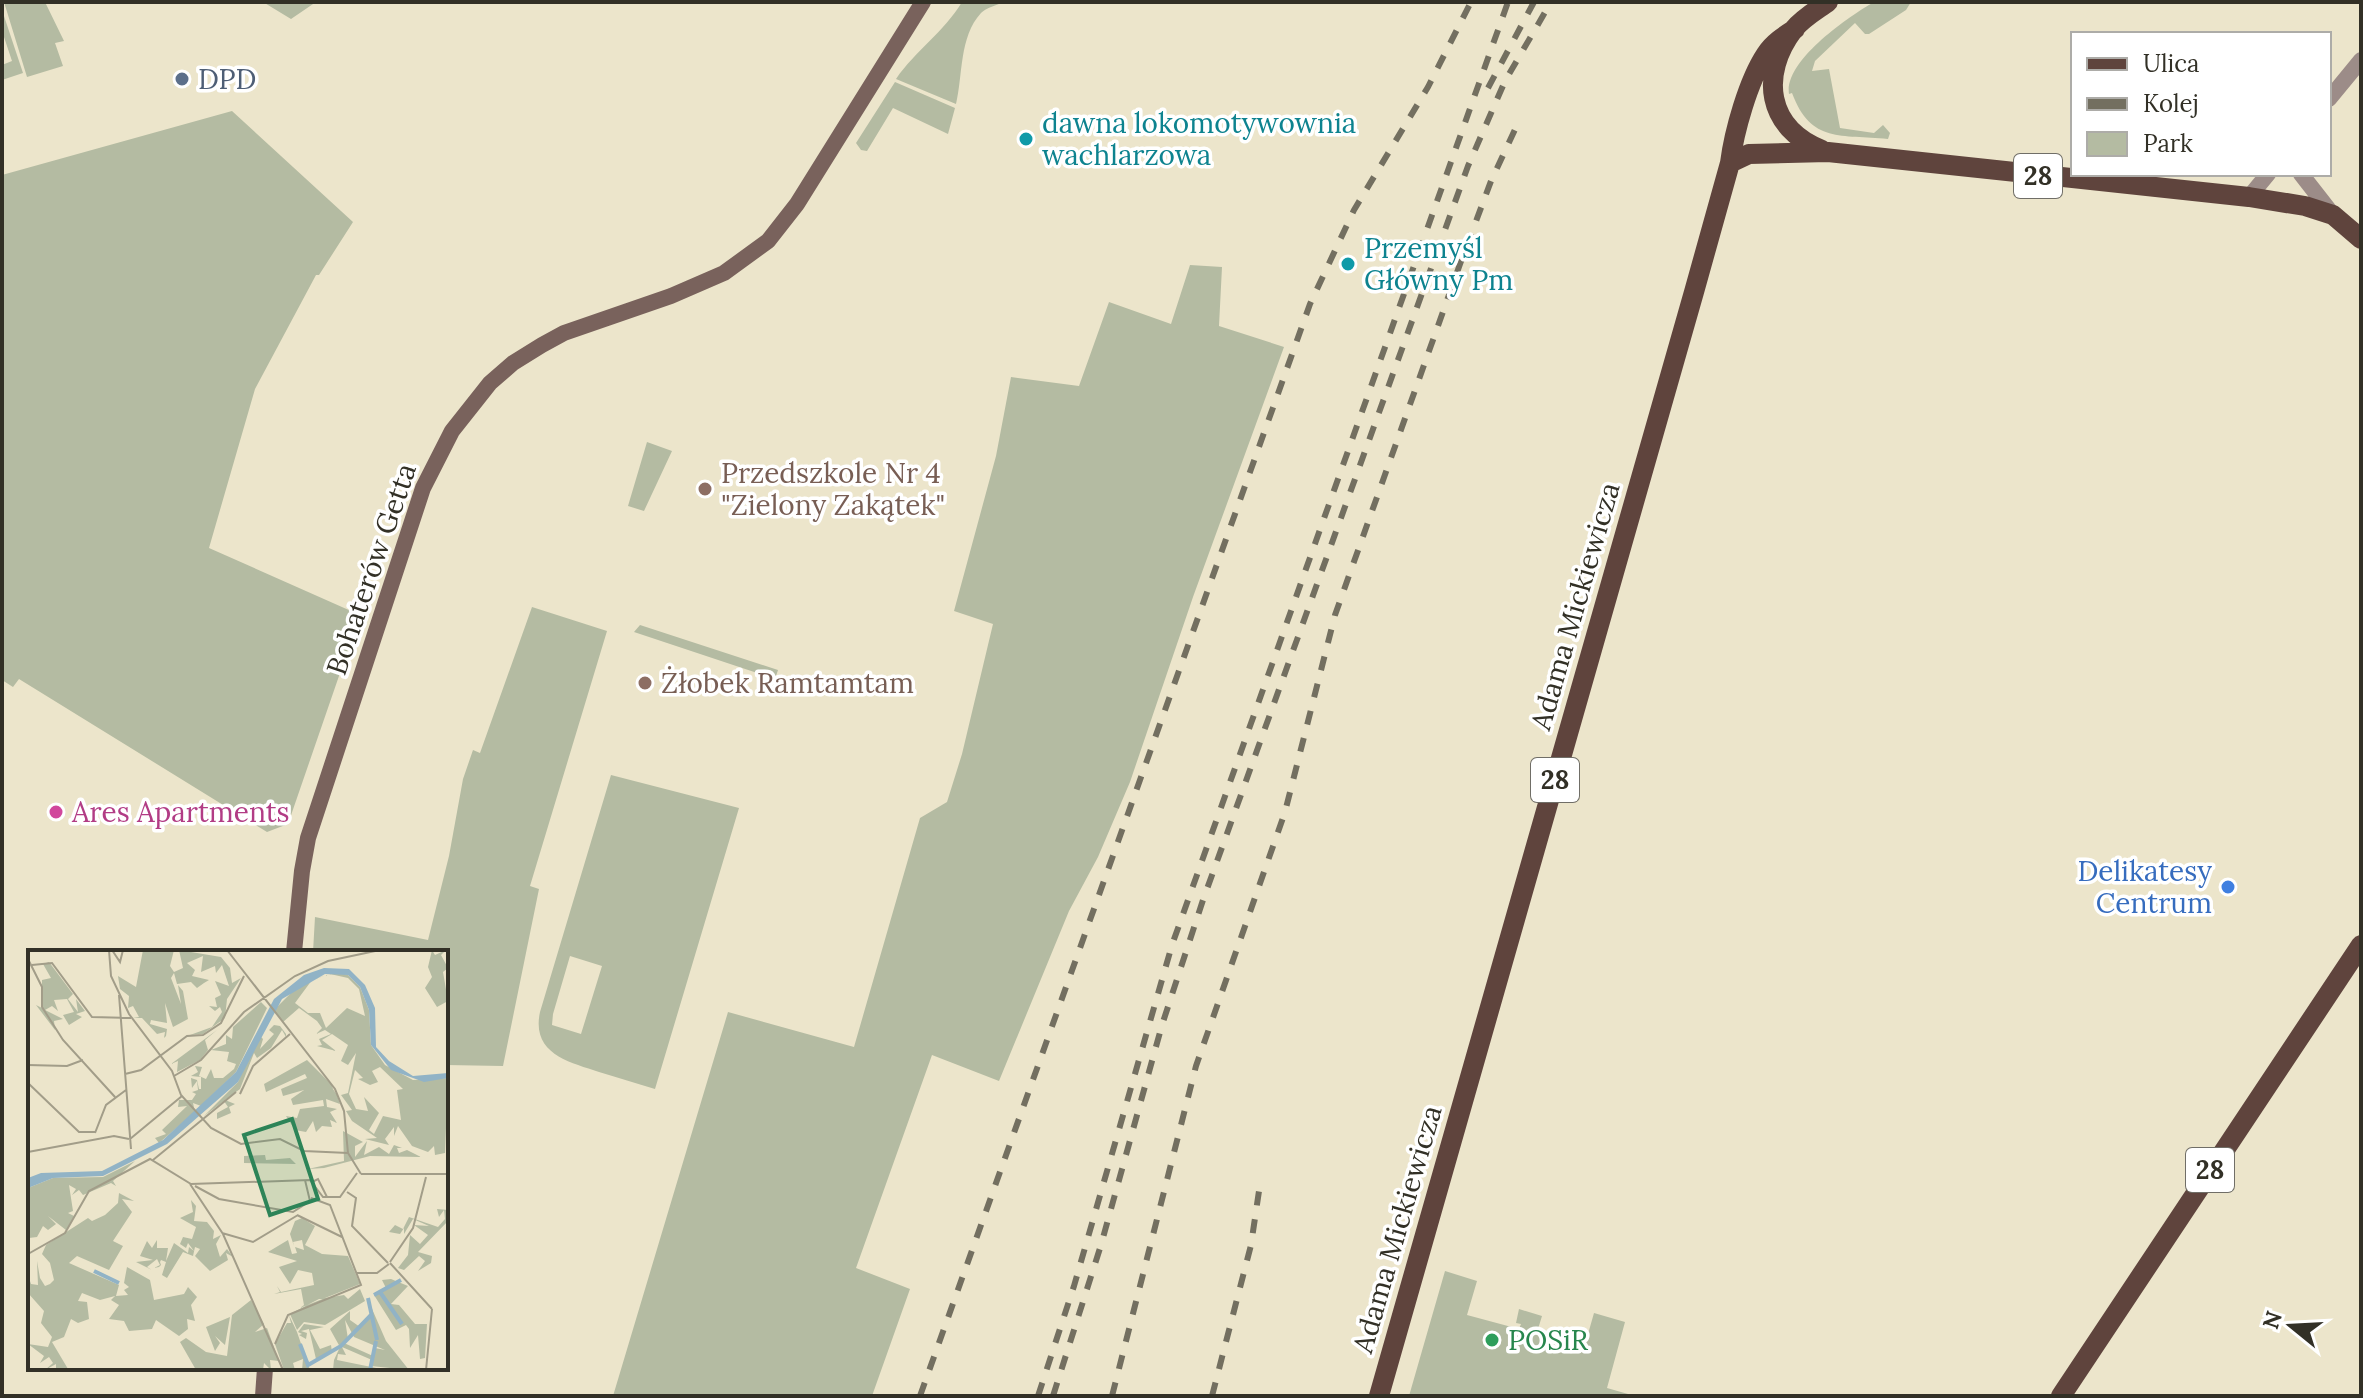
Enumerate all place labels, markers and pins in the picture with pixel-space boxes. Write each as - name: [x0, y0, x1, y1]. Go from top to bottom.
- place label: DPD: [198, 61, 256, 97]
- marker: DPD: [173, 70, 191, 88]
- place label: dawna lokomotywownia wachlarzowa: [1042, 105, 1356, 173]
- marker: dawna lokomotywownia wachlarzowa: [1017, 130, 1035, 148]
- place label: Przemyśl Główny Pm: [1364, 230, 1513, 298]
- marker: Przemyśl Główny Pm: [1339, 255, 1357, 273]
- place label: Przedszkole Nr 4 "Zielony Zakątek": [721, 455, 945, 523]
- marker: Przedszkole Nr 4 "Zielony Zakątek": [696, 480, 714, 498]
- place label: Żłobek Ramtamtam: [661, 665, 914, 701]
- marker: Żłobek Ramtamtam: [636, 674, 654, 692]
- place label: Ares Apartments: [71, 794, 290, 830]
- marker: Ares Apartments: [47, 803, 65, 821]
- place label: Delikatesy Centrum: [2077, 853, 2212, 921]
- marker: Delikatesy Centrum: [2219, 878, 2237, 896]
- place label: POSiR: [1508, 1322, 1589, 1358]
- marker: POSiR: [1483, 1331, 1501, 1349]

